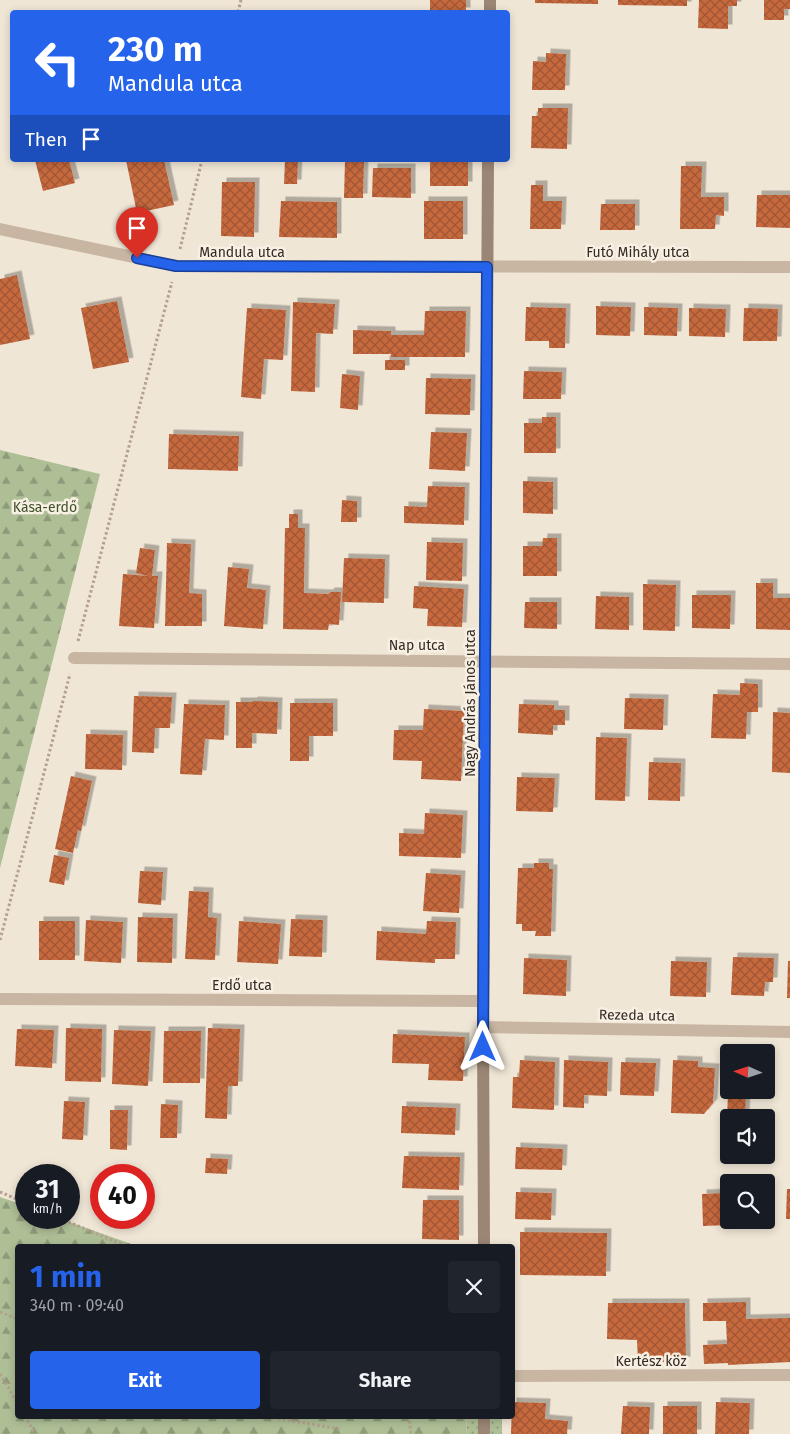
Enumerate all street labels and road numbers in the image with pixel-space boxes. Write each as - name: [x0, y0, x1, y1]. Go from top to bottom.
- street label: Mandula utca: [199, 244, 285, 261]
- street label: Futó Mihály utca: [586, 244, 690, 261]
- street label: Nagy András János utca: [462, 629, 479, 777]
- street label: Nap utca: [389, 637, 445, 654]
- street label: Erdő utca: [212, 977, 272, 994]
- street label: Rezeda utca: [599, 1006, 675, 1025]
- street label: Kertész köz: [615, 1353, 687, 1370]

